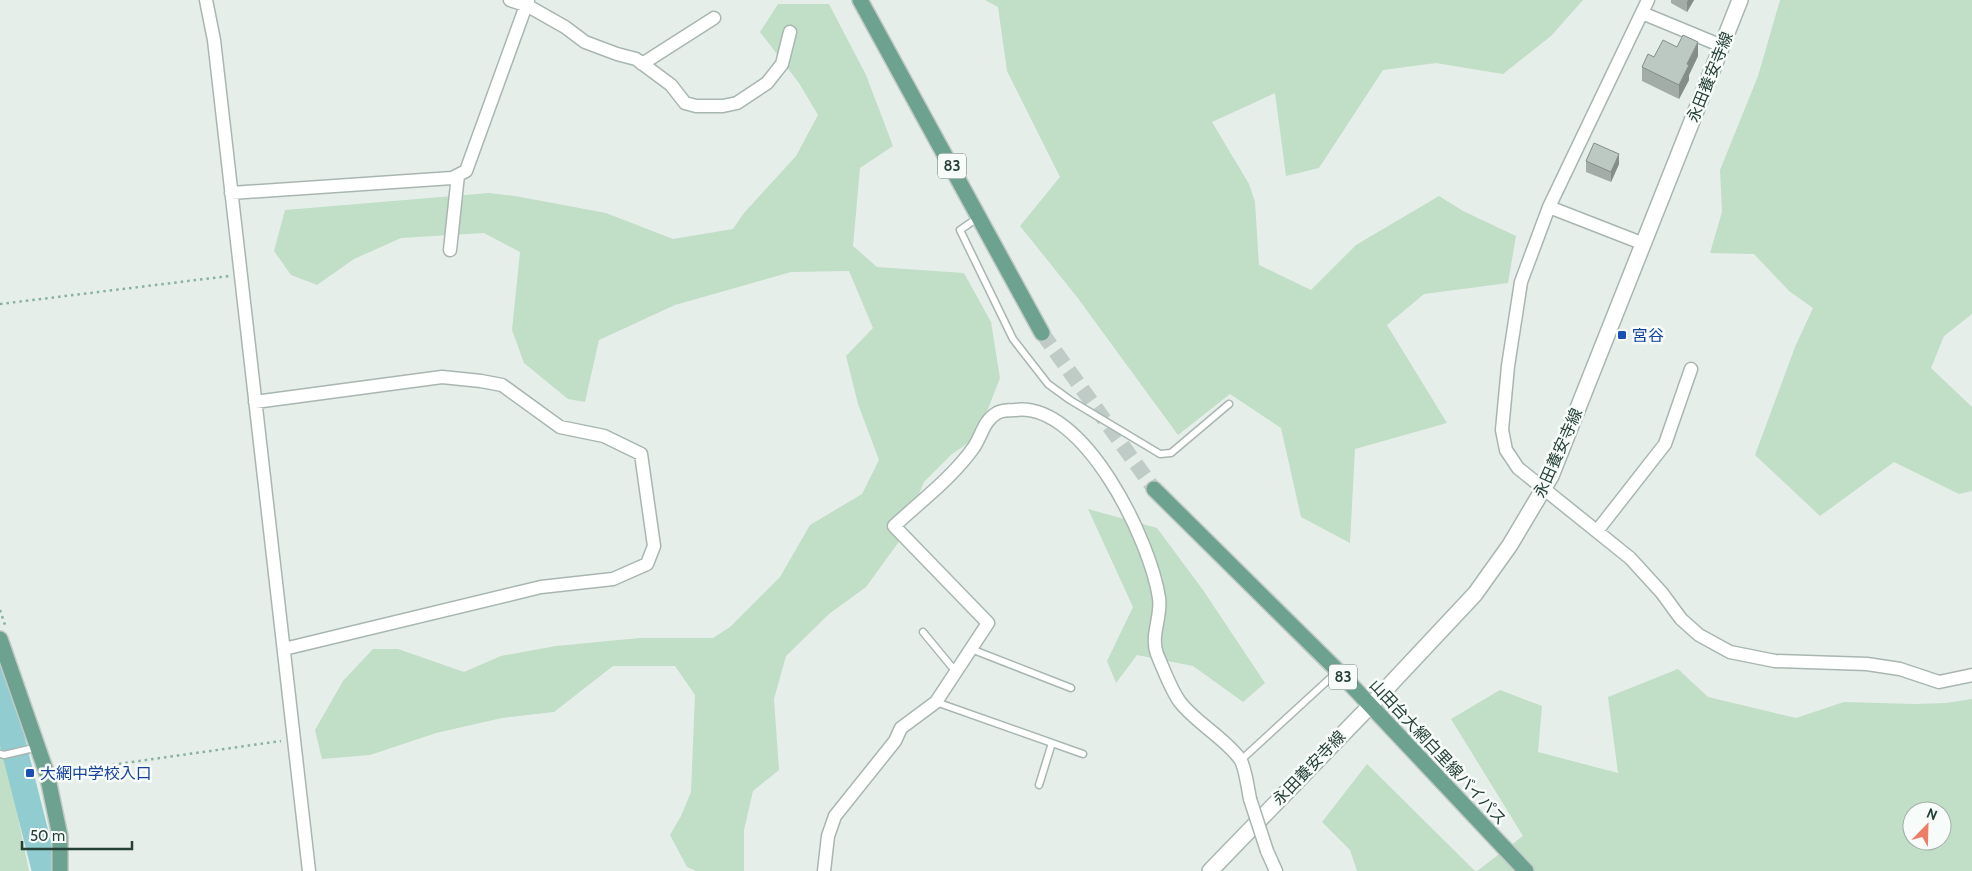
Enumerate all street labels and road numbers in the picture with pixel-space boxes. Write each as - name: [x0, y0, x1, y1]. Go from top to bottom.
- street label: 永田養安寺線: [1683, 29, 1737, 125]
- road number: 83: [938, 154, 966, 178]
- street label: 永田養安寺線: [1530, 405, 1586, 501]
- road number: 83: [1329, 664, 1357, 690]
- street label: 山田台大網白里線バイパス: [1366, 675, 1510, 829]
- street label: 永田養安寺線: [1269, 727, 1349, 809]

